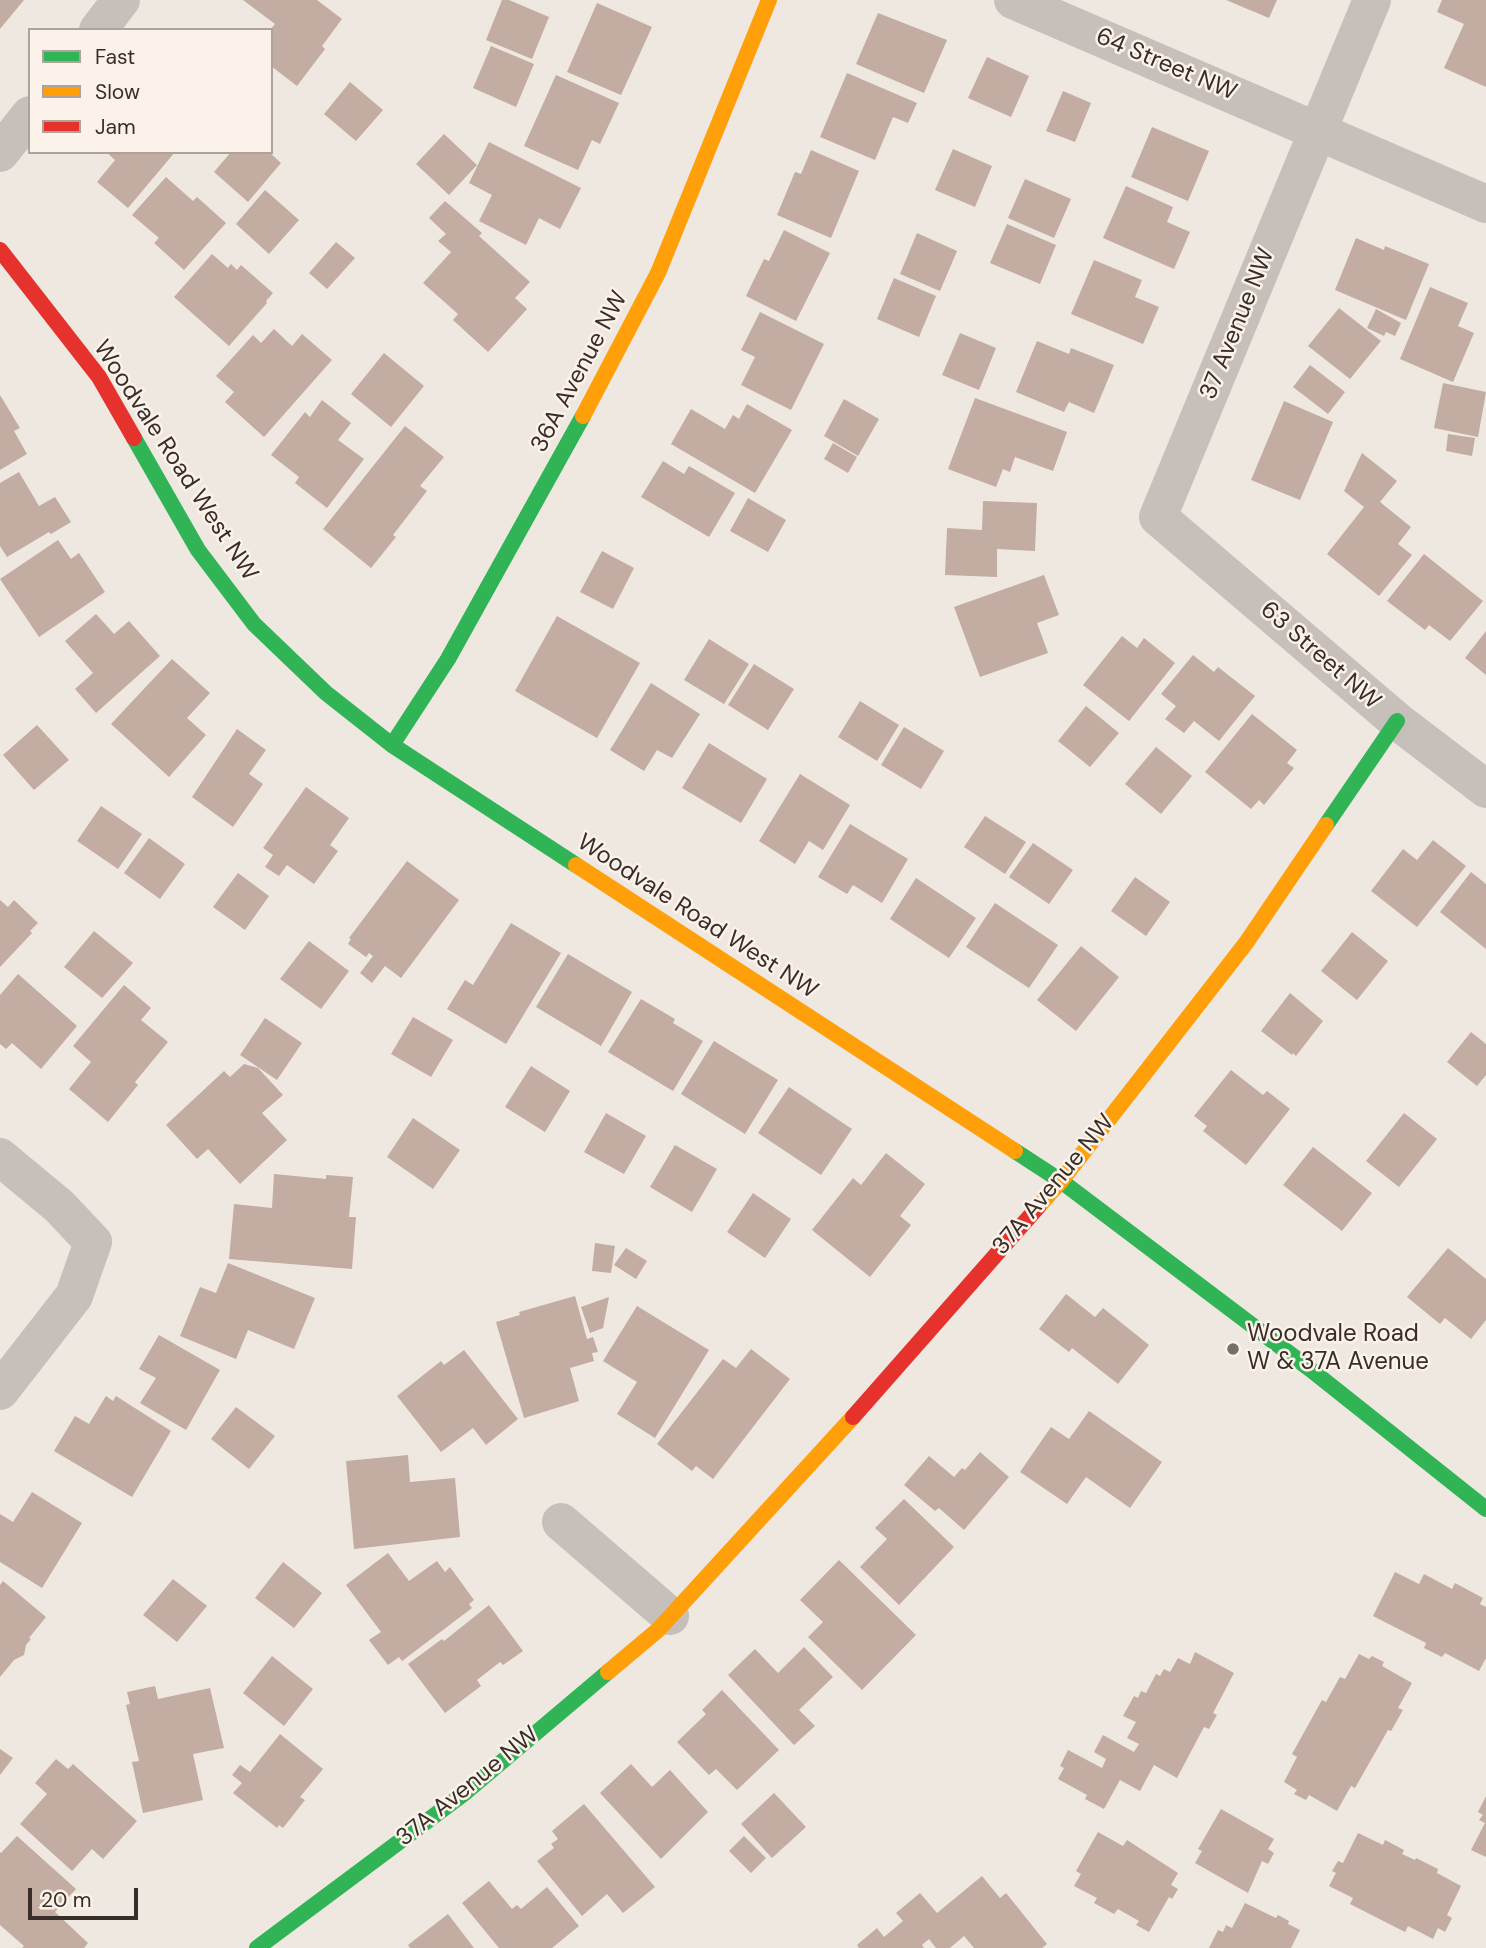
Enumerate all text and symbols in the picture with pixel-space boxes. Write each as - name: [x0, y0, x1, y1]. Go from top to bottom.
- street label: 64 Street NW: [1091, 22, 1241, 108]
- legend: [28, 28, 273, 154]
- text: Fast: [95, 43, 135, 71]
- text: Slow: [95, 78, 140, 106]
- text: Jam: [95, 113, 136, 141]
- street label: 37 Avenue NW: [1195, 244, 1281, 404]
- street label: 36A Avenue NW: [525, 286, 635, 458]
- street label: Woodvale Road West NW: [86, 335, 264, 587]
- street label: 63 Street NW: [1254, 596, 1386, 716]
- street label: Woodvale Road West NW: [571, 828, 823, 1006]
- street label: 37A Avenue NW: [987, 1109, 1121, 1261]
- place label: Woodvale Road W & 37A Avenue: [1247, 1321, 1429, 1377]
- marker: Woodvale Road W & 37A Avenue: [1225, 1341, 1241, 1357]
- street label: 37A Avenue NW: [391, 1721, 545, 1853]
- scale bar: [32, 1874, 142, 1918]
- text: 20 m: [41, 1886, 92, 1914]

